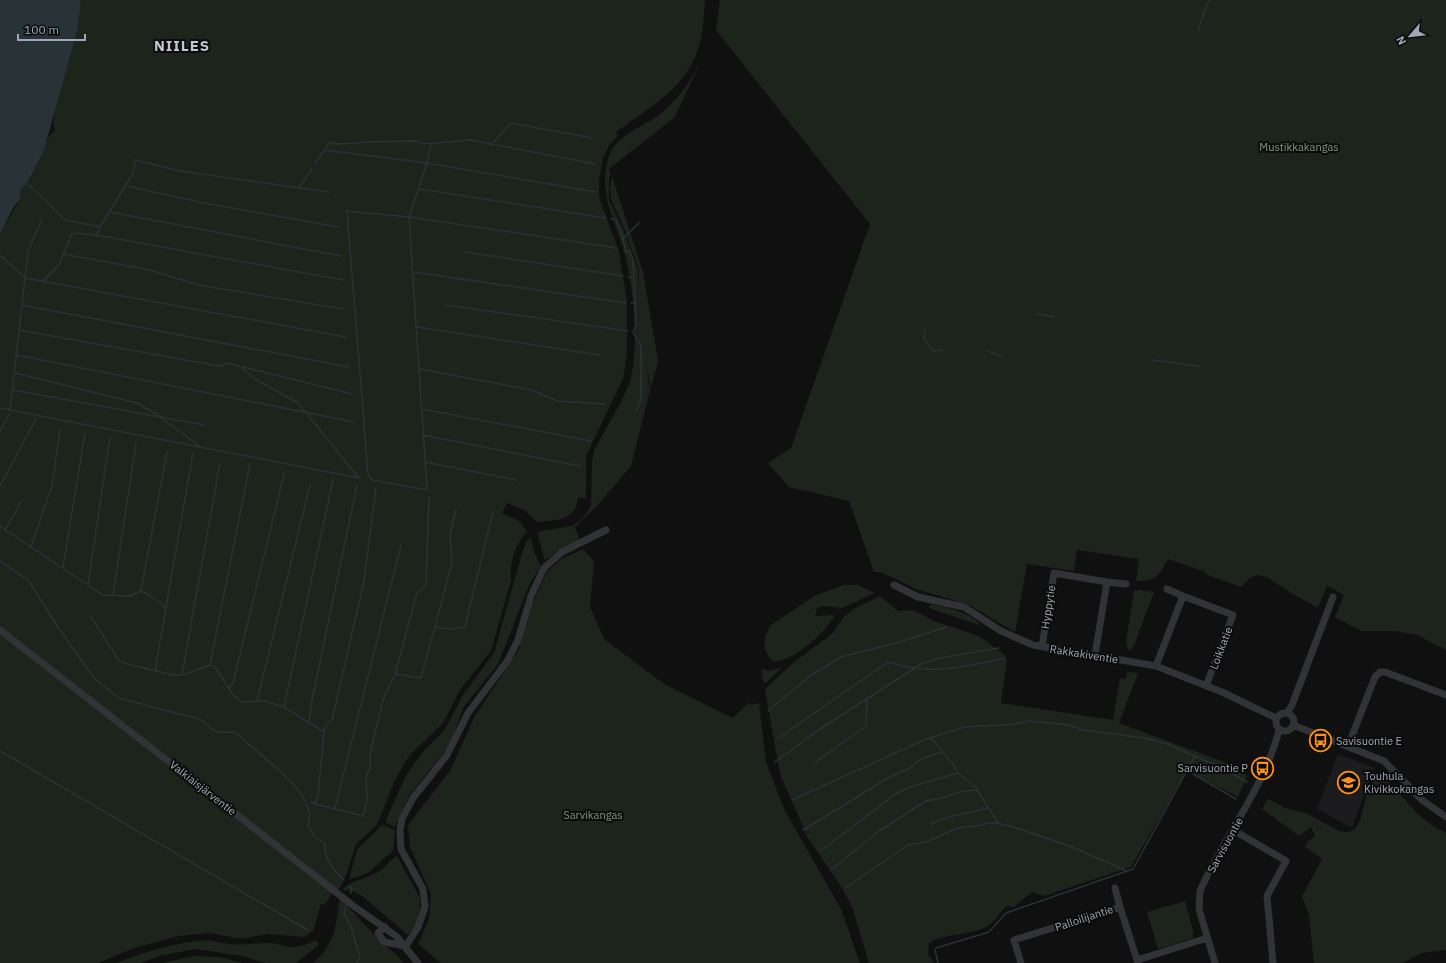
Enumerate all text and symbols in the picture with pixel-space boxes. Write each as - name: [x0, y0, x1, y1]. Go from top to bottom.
- scale bar: [18, 16, 85, 42]
- north arrow: [1390, 16, 1430, 56]
- text: 100 m: [24, 22, 59, 37]
- text: N: [1393, 34, 1409, 47]
- district label: NIILES: [154, 36, 210, 55]
- park label: Mustikkakangas: [1259, 140, 1339, 154]
- street label: Hyppytie: [1038, 584, 1058, 630]
- street label: Loikkatie: [1207, 625, 1235, 671]
- street label: Rakkakiventie: [1049, 642, 1119, 666]
- bus stop icon: Savisuontie E: [1308, 728, 1334, 754]
- place label: Savisuontie E: [1336, 734, 1402, 748]
- bus stop icon: Sarvisuontie P: [1250, 755, 1276, 781]
- street label: Valkiaisjärventie: [167, 758, 239, 818]
- place label: Sarvisuontie P: [1178, 761, 1248, 775]
- school or university icon: Touhula Kivikkokangas: [1335, 769, 1361, 795]
- place label: Touhula Kivikkokangas: [1364, 769, 1434, 796]
- park label: Sarvikangas: [563, 808, 623, 822]
- street label: Sarvisuontie: [1204, 815, 1246, 875]
- street label: Palloilijantie: [1053, 902, 1115, 934]

